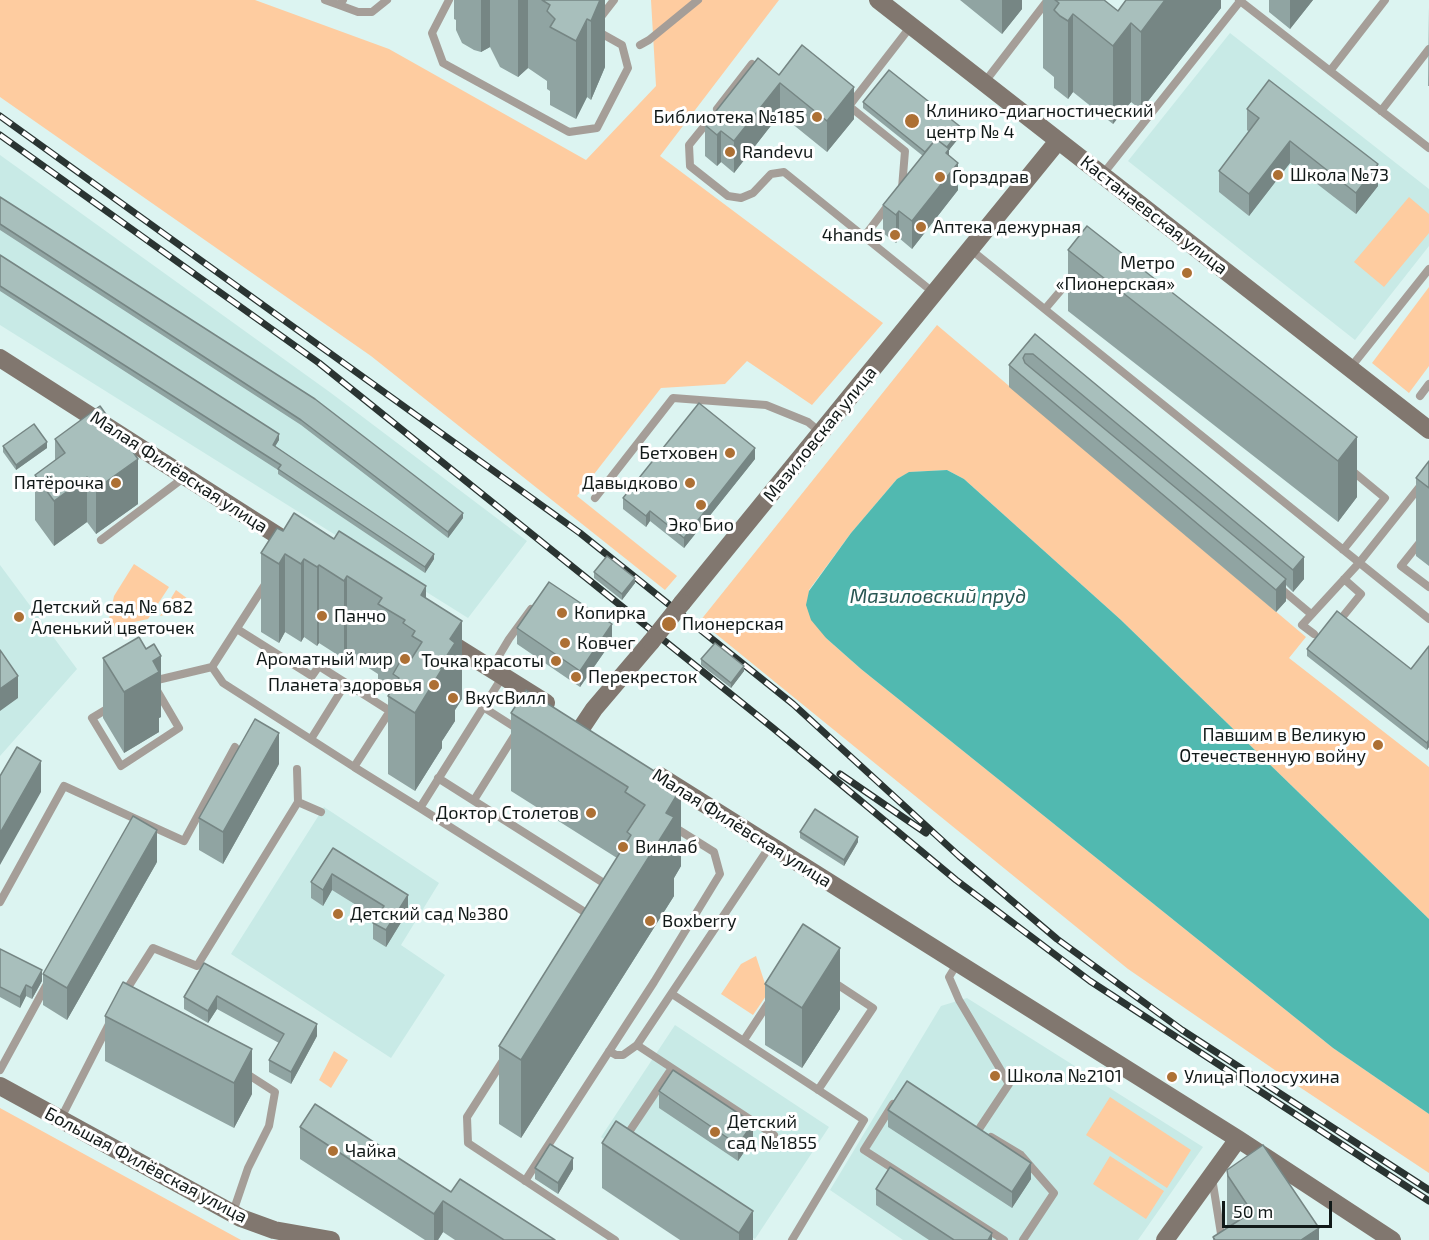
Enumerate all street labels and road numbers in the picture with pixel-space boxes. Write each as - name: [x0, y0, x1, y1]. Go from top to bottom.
- street label: Кастанаевская улица: [1076, 151, 1232, 279]
- street label: Мазиловская улица: [759, 362, 881, 506]
- street label: Малая Филёвская улица: [86, 407, 272, 537]
- street label: Малая Филёвская улица: [648, 764, 836, 892]
- street label: Большая Филёвская улица: [41, 1102, 251, 1228]

